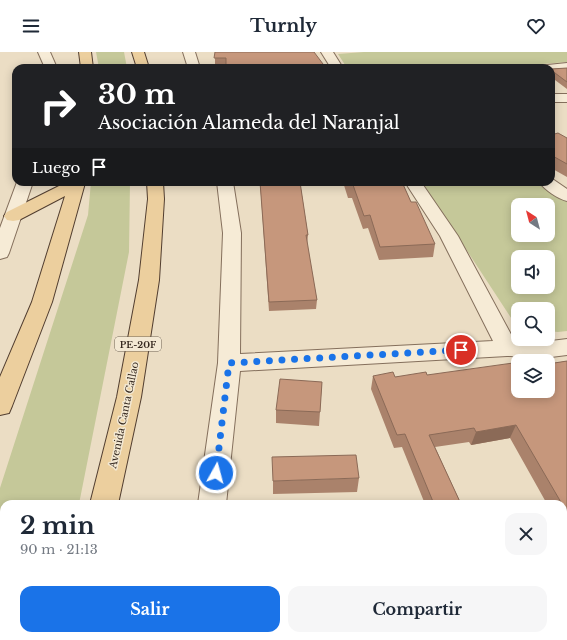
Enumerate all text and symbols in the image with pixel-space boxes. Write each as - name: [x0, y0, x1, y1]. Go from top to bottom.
- icon: menu: [20, 15, 42, 37]
- text: Turnly: [250, 15, 317, 37]
- icon: heart: [525, 15, 547, 37]
- text: 30 m: [98, 77, 175, 112]
- icon: right: [32, 80, 84, 132]
- text: Asociación Alameda del Naranjal: [98, 112, 400, 134]
- icon: arrive: [88, 156, 110, 178]
- text: Luego: [32, 158, 80, 177]
- north arrow: [511, 198, 555, 242]
- map controls: [511, 198, 555, 398]
- button: sound: [511, 250, 555, 294]
- button: search: [511, 302, 555, 346]
- pin: [444, 333, 478, 367]
- road number: PE-20F: [115, 337, 161, 351]
- icon: arrive: [450, 339, 472, 361]
- button: layers: [511, 354, 555, 398]
- street label: Avenida Canta Callao: [106, 360, 142, 471]
- position arrow: [195, 452, 237, 494]
- text: 2 min: [20, 511, 95, 540]
- button: close: [505, 513, 547, 555]
- text: 90 m · 21:13: [20, 541, 98, 558]
- button: Salir: [20, 586, 280, 632]
- button: Compartir: [288, 586, 547, 632]

